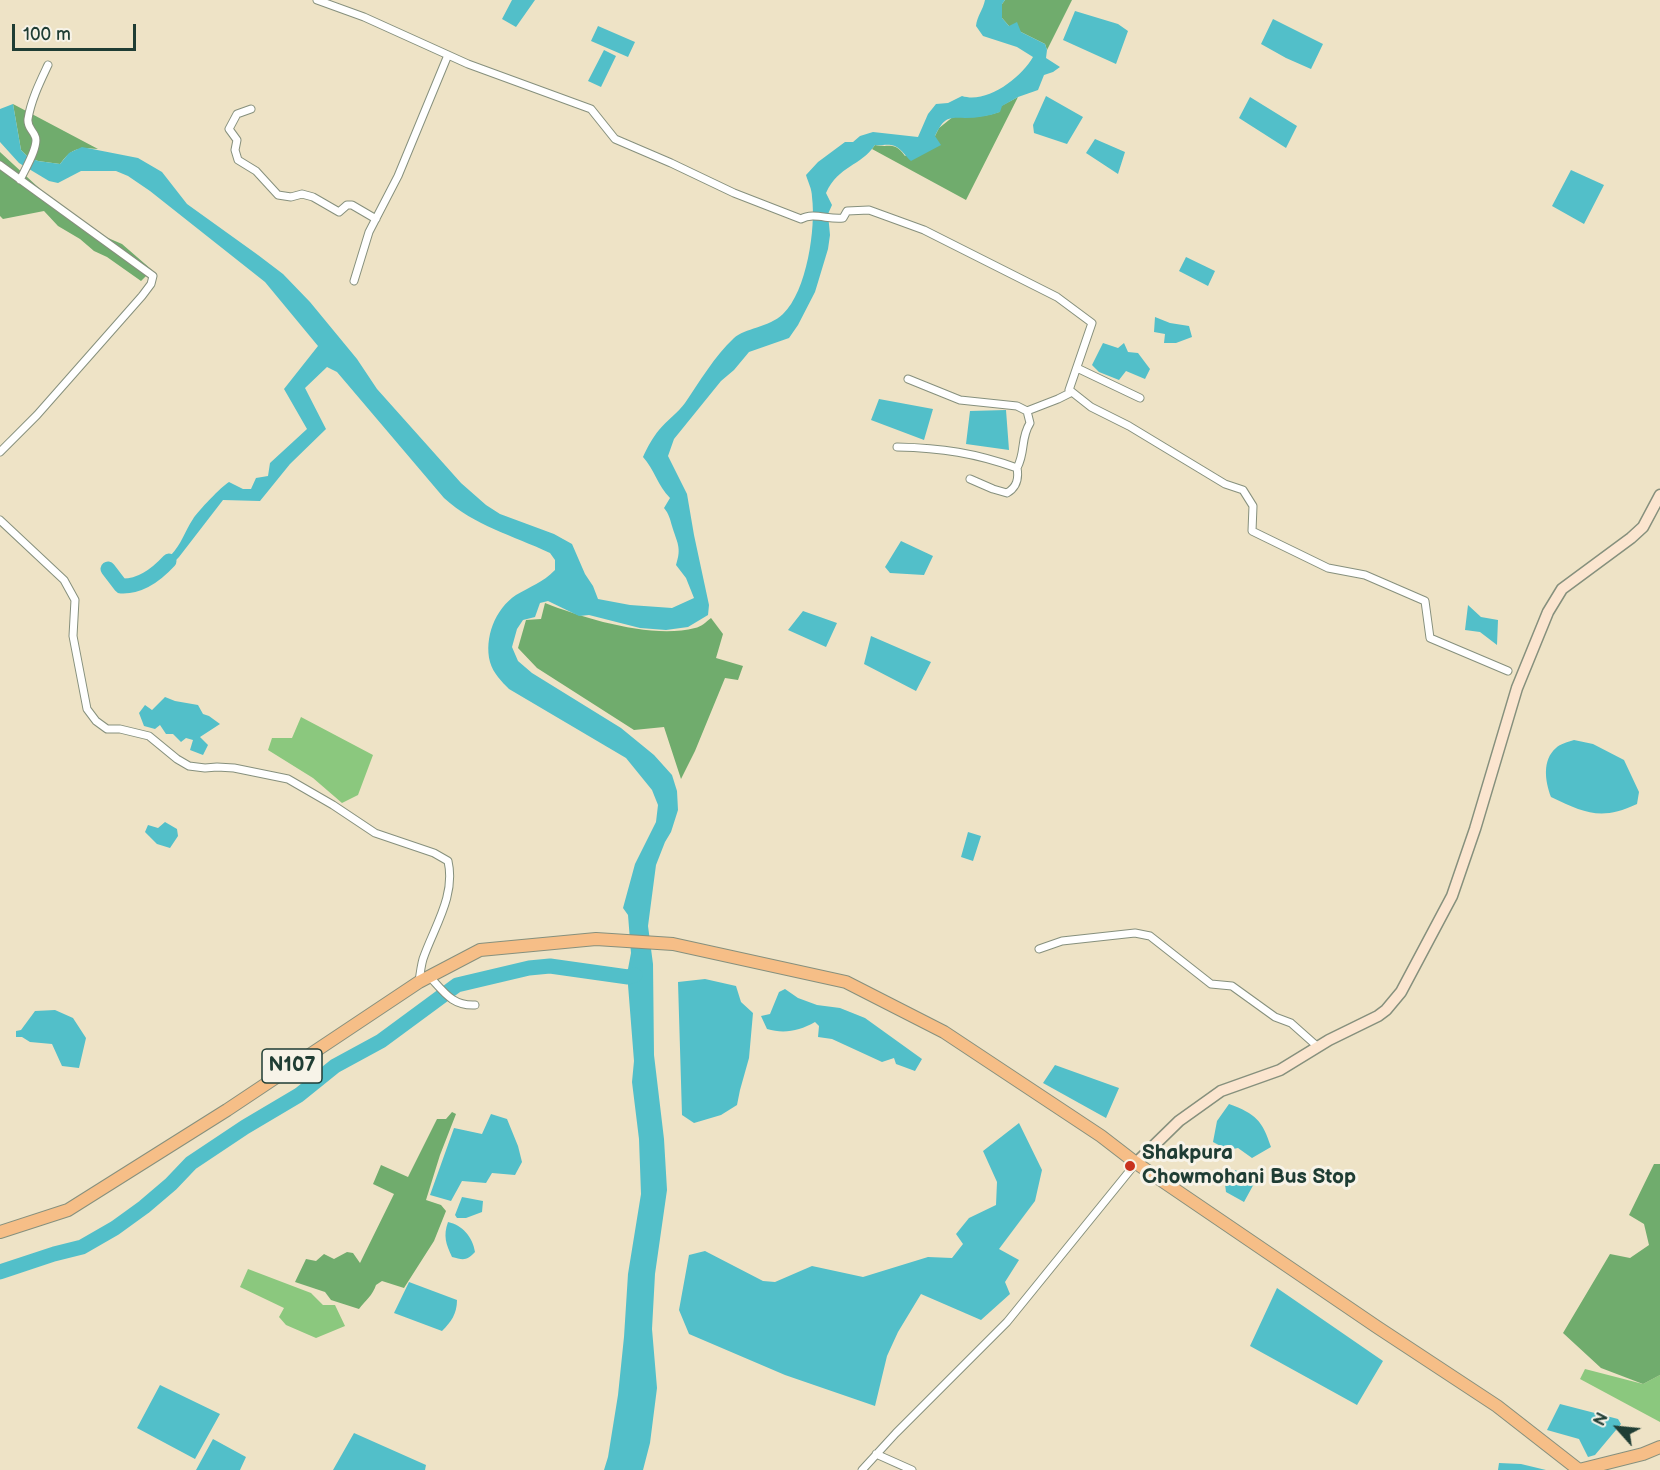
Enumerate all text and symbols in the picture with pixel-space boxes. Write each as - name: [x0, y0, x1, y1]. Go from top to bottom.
- scale bar: [15, 12, 140, 50]
- text: 100 m: [23, 24, 71, 45]
- road number: N107: [262, 1049, 322, 1083]
- place label: Shakpura Chowmohani Bus Stop: [1142, 1141, 1356, 1191]
- marker: Shakpura Chowmohani Bus Stop: [1123, 1159, 1137, 1173]
- north arrow: [1588, 1398, 1648, 1458]
- text: N: [1590, 1410, 1613, 1429]

